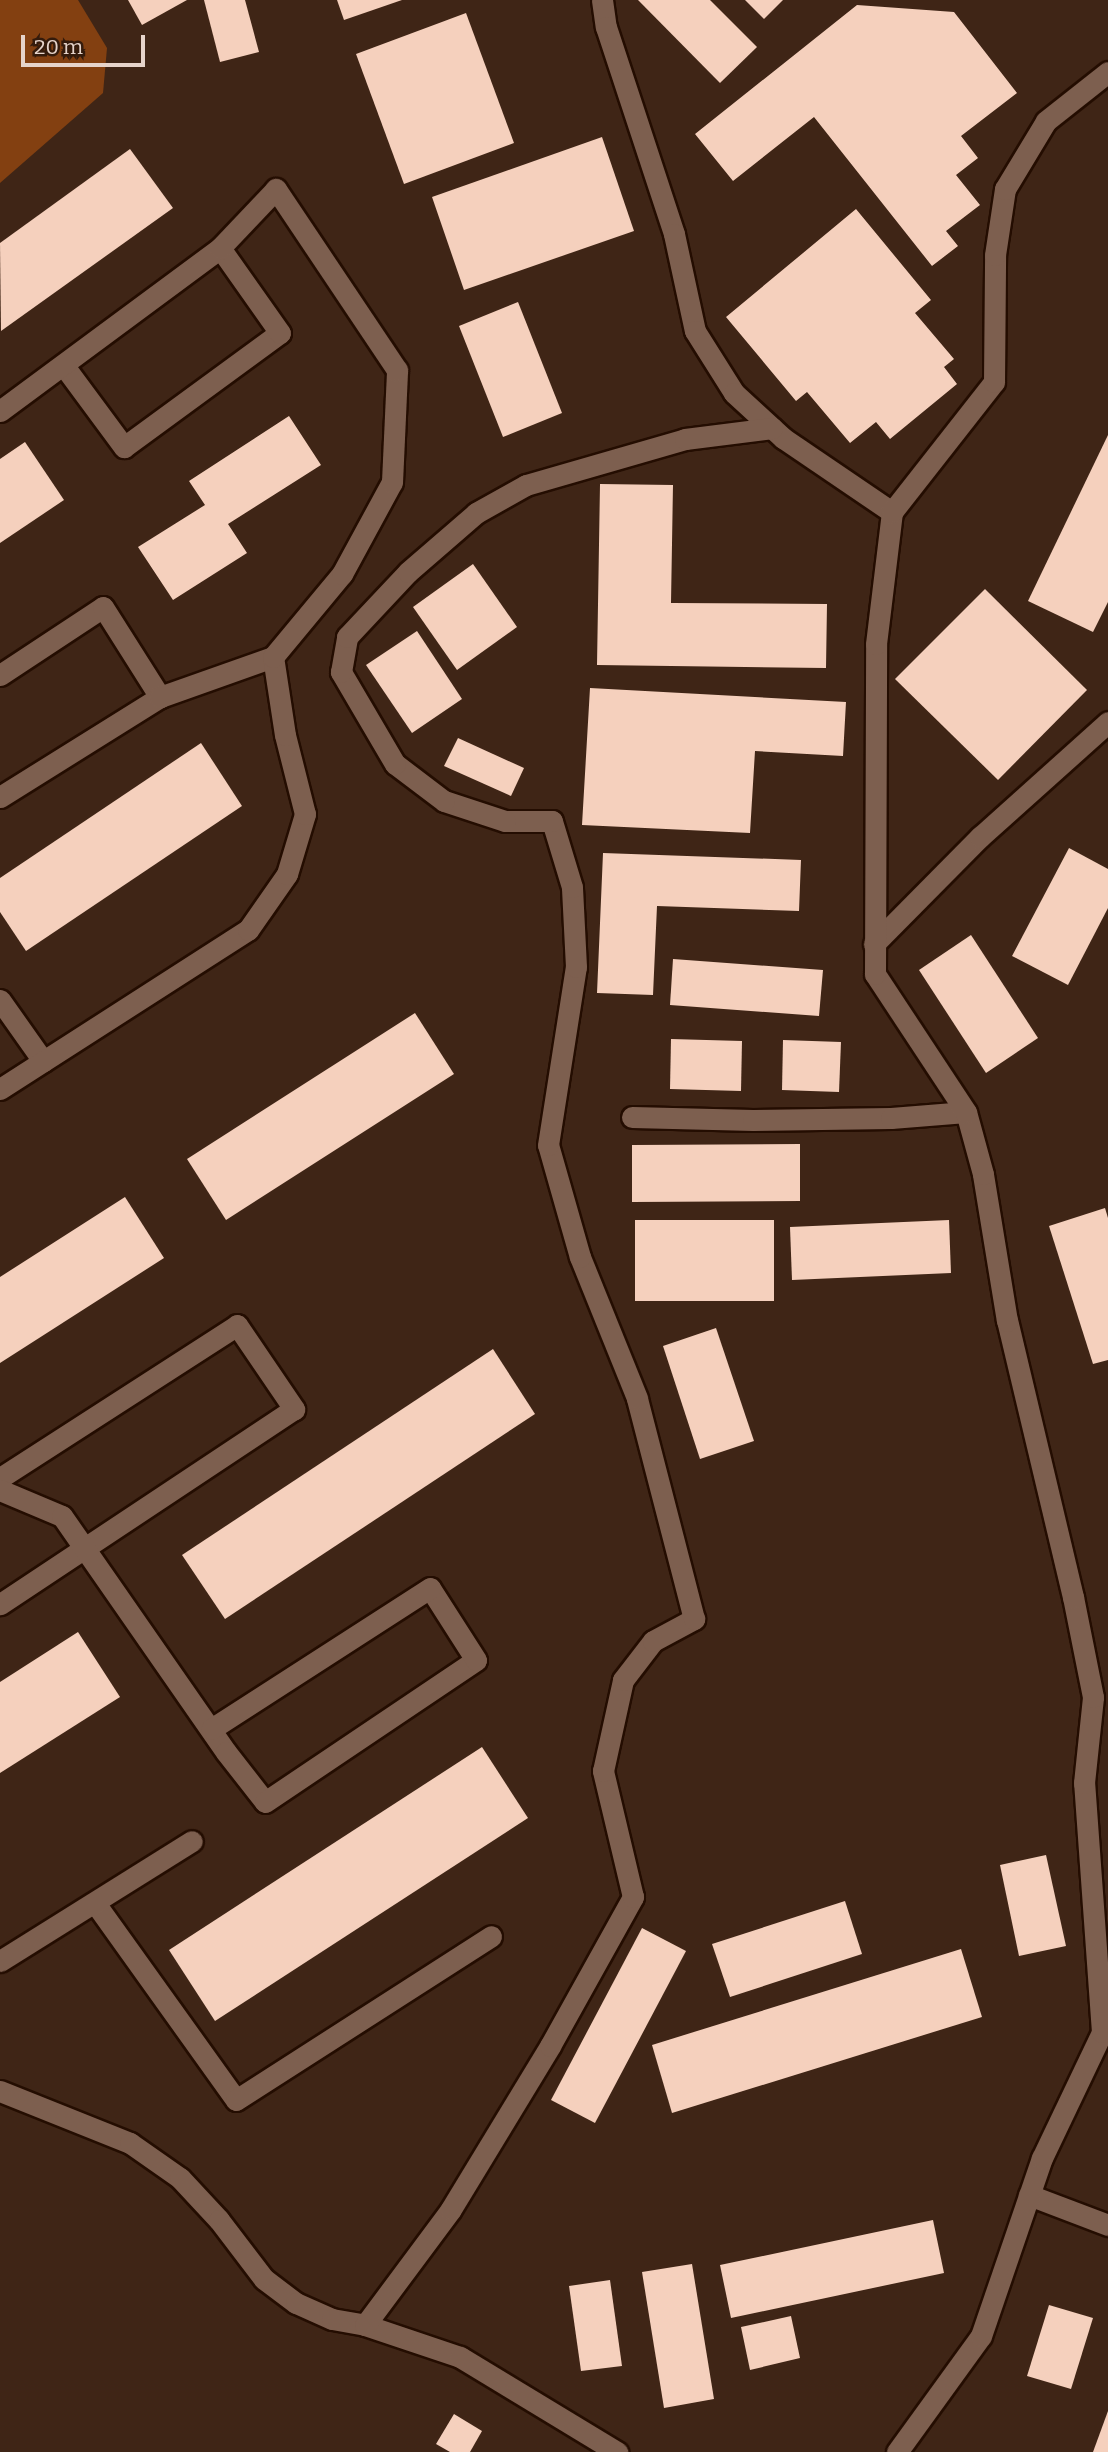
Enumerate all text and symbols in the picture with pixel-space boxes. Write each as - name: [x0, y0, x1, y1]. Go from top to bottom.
- scale bar: [24, 21, 149, 65]
- text: 20 m: [34, 34, 83, 60]

